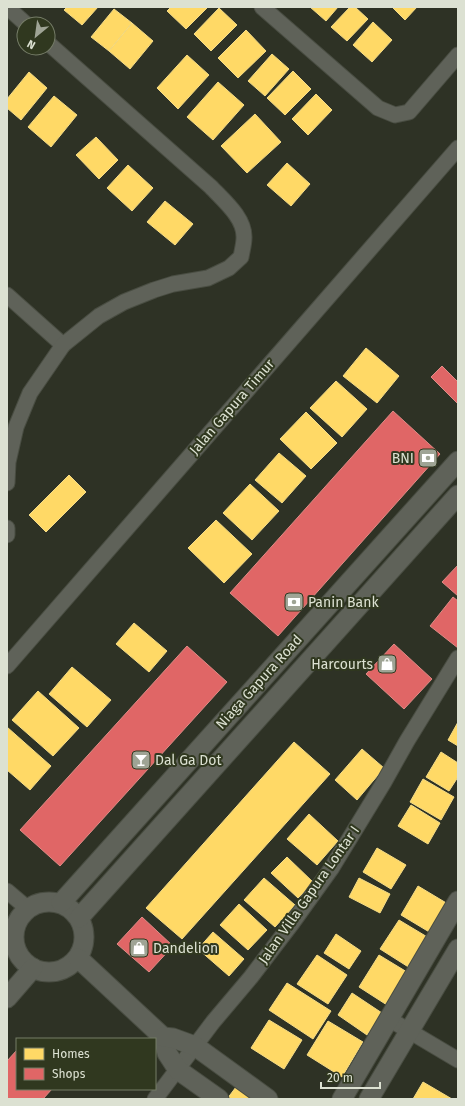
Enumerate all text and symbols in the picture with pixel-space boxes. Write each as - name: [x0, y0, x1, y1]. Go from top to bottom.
- north arrow: [16, 16, 56, 56]
- text: N: [25, 37, 38, 52]
- street label: Jalan Gapura Timur: [186, 355, 279, 458]
- bank icon: BNI: [417, 447, 439, 469]
- place label: BNI: [392, 450, 414, 467]
- bank icon: Panin Bank: [283, 591, 305, 613]
- place label: Panin Bank: [308, 594, 379, 611]
- street label: Niaga Gapura Road: [212, 631, 306, 733]
- shop icon: Harcourts: [376, 653, 398, 675]
- place label: Harcourts: [311, 656, 373, 673]
- bar icon: Dal Ga Dot: [130, 749, 152, 771]
- place label: Dal Ga Dot: [155, 752, 223, 769]
- street label: Jalan Villa Gapura Lontar I: [255, 823, 363, 967]
- shop icon: Dandelion: [128, 937, 150, 959]
- place label: Dandelion: [153, 940, 218, 957]
- legend: [16, 1038, 156, 1090]
- text: Homes: [52, 1047, 90, 1061]
- scale bar: [321, 1064, 380, 1090]
- text: Shops: [52, 1067, 86, 1081]
- text: 20 m: [327, 1071, 353, 1085]

